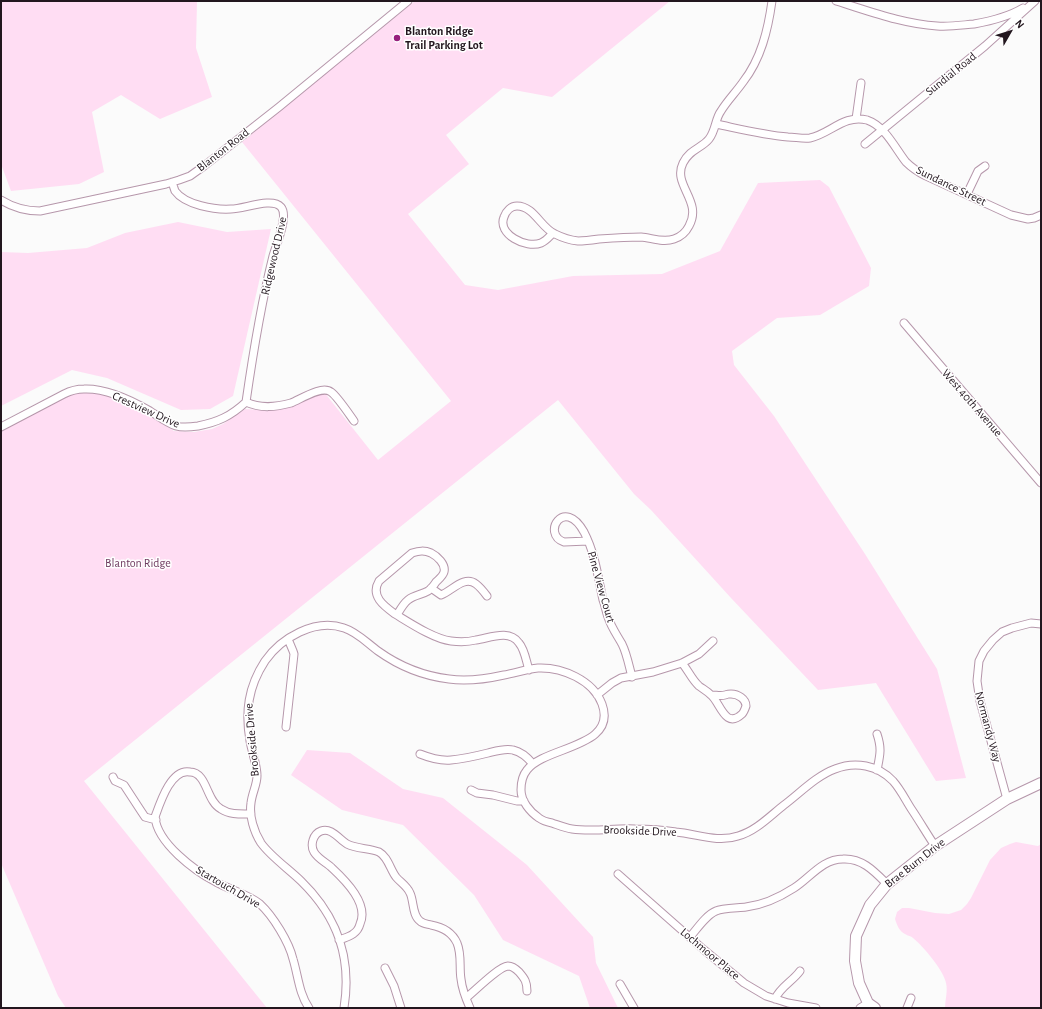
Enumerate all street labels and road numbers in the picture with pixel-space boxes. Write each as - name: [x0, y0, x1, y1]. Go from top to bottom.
- street label: Sundial Road: [923, 49, 979, 99]
- street label: Blanton Road: [194, 125, 252, 175]
- street label: Sundance Street: [914, 163, 988, 209]
- street label: Ridgewood Drive: [258, 215, 290, 297]
- street label: West 40th Avenue: [939, 366, 1005, 440]
- street label: Crestview Drive: [110, 389, 182, 431]
- street label: Pine View Court: [584, 550, 618, 624]
- street label: Normandy Way: [972, 690, 1004, 764]
- street label: Brookside Drive: [242, 703, 262, 777]
- street label: Brookside Drive: [603, 823, 677, 839]
- street label: Brae Burn Drive: [882, 835, 948, 891]
- street label: Startouch Drive: [193, 863, 263, 911]
- street label: Lochmoor Place: [677, 925, 743, 983]

